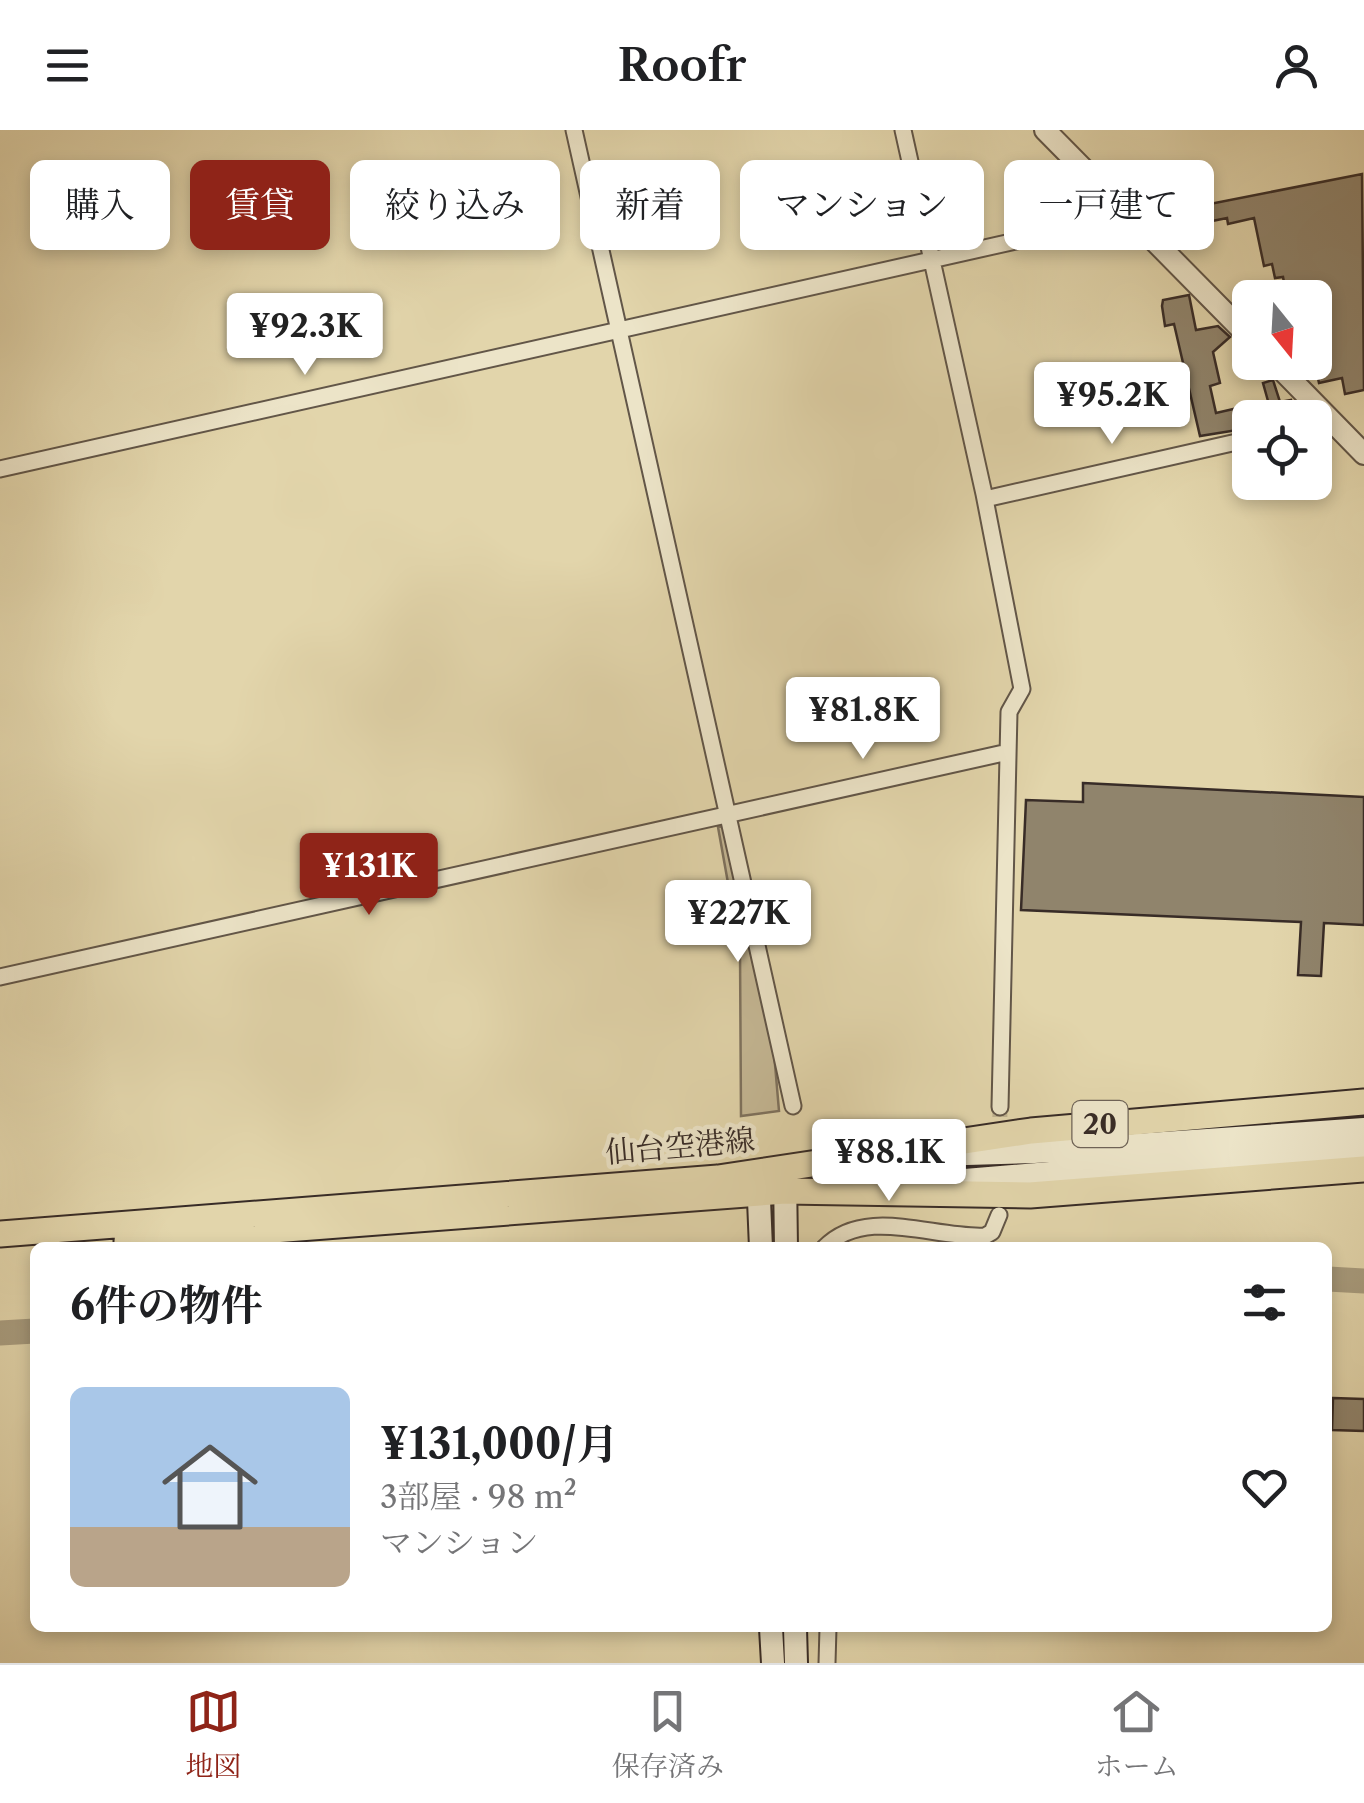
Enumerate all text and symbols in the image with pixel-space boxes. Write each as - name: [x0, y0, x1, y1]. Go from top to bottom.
- text: Roofr: [618, 37, 746, 93]
- icon: menu: [40, 38, 95, 93]
- icon: person: [1269, 38, 1324, 93]
- chip: 購入: [30, 160, 170, 250]
- chip: 賃貸: [190, 160, 330, 250]
- chip: 絞り込み: [350, 160, 560, 250]
- chip: 新着: [580, 160, 720, 250]
- chip: マンション: [740, 160, 984, 250]
- chip: 一戸建て: [1004, 160, 1214, 250]
- north arrow: [1232, 280, 1332, 380]
- map controls: [1232, 280, 1332, 500]
- pin: ¥92.3K: [224, 293, 386, 378]
- text: ¥92.3K: [249, 306, 361, 345]
- pin: ¥95.2K: [1031, 362, 1193, 447]
- text: ¥95.2K: [1056, 375, 1168, 414]
- button: locate: [1232, 400, 1332, 500]
- pin: ¥81.8K: [782, 677, 944, 762]
- text: ¥81.8K: [808, 690, 918, 729]
- pin: ¥131K: [299, 833, 439, 918]
- text: ¥131K: [322, 846, 416, 885]
- pin: ¥227K: [668, 880, 808, 965]
- text: ¥227K: [687, 893, 789, 932]
- road number: 20: [1072, 1101, 1128, 1147]
- pin: ¥88.1K: [808, 1119, 970, 1204]
- street label: 仙台空港線: [604, 1121, 756, 1171]
- text: ¥88.1K: [834, 1132, 944, 1171]
- icon: filters: [1237, 1275, 1292, 1330]
- text: 6件の物件: [70, 1279, 263, 1331]
- text: ¥131,000/月: [380, 1418, 619, 1470]
- icon: home: [150, 1427, 270, 1547]
- icon: heart: [1237, 1460, 1292, 1515]
- text: 3部屋 · 98 m²: [380, 1477, 577, 1516]
- text: マンション: [380, 1523, 539, 1562]
- tab: 地図: [185, 1684, 241, 1784]
- tab: 保存済み: [612, 1684, 724, 1784]
- tab: ホーム: [1095, 1684, 1179, 1784]

